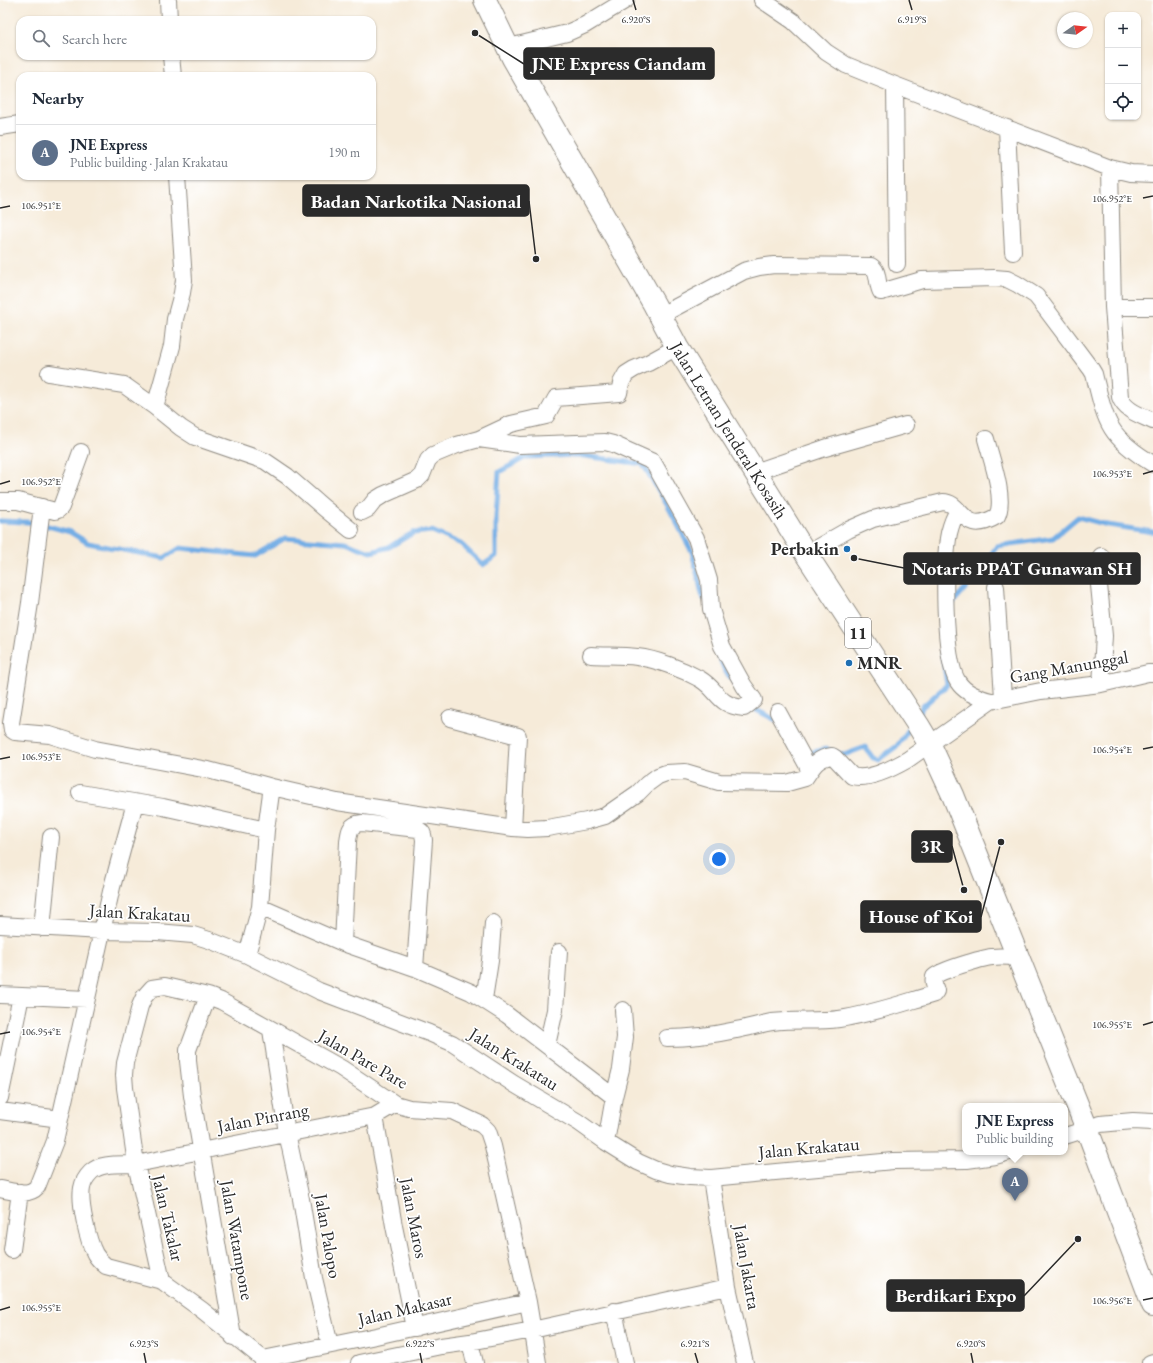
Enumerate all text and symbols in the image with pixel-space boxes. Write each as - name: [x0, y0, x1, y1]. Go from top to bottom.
- north arrow: [1057, 12, 1093, 48]
- map controls: [1105, 12, 1141, 120]
- button: +: [1105, 12, 1141, 48]
- text: 6.920°S: [621, 13, 651, 26]
- text: 6.919°S: [897, 13, 927, 26]
- search box: [16, 16, 376, 60]
- icon: search: [30, 27, 52, 49]
- text: Search here: [62, 29, 127, 48]
- callout: JNE Express Ciandam: [524, 48, 714, 79]
- button: −: [1105, 48, 1141, 84]
- text: JNE Express Ciandam: [530, 51, 707, 76]
- button: locate: [1105, 84, 1141, 120]
- text: Nearby: [32, 87, 84, 109]
- text: JNE Express: [70, 135, 147, 154]
- text: A: [40, 144, 50, 161]
- text: 190 m: [329, 144, 360, 161]
- text: Public building · Jalan Krakatau: [70, 154, 228, 171]
- callout: Badan Narkotika Nasional: [303, 185, 529, 216]
- text: Badan Narkotika Nasional: [311, 189, 522, 214]
- text: 106.952°E: [1092, 192, 1132, 205]
- text: 106.951°E: [21, 199, 61, 212]
- street label: Jalan Letnan Jenderal Kosasih: [664, 336, 793, 523]
- text: 106.953°E: [1092, 467, 1132, 480]
- text: 106.952°E: [21, 475, 61, 488]
- place label: Perbakin: [771, 537, 839, 560]
- marker: Perbakin: [842, 544, 852, 554]
- callout: Notaris PPAT Gunawan SH: [904, 553, 1140, 584]
- text: Notaris PPAT Gunawan SH: [912, 556, 1132, 581]
- road number: 11: [845, 618, 871, 648]
- street label: Gang Manunggal: [1008, 645, 1130, 688]
- place label: MNR: [857, 651, 902, 674]
- marker: MNR: [844, 658, 854, 668]
- text: 106.954°E: [1092, 743, 1132, 756]
- text: 106.953°E: [21, 750, 61, 763]
- callout: 3R: [912, 831, 952, 862]
- text: 3R: [920, 834, 945, 859]
- your location: [709, 849, 729, 869]
- street label: Jalan Krakatau: [87, 898, 192, 927]
- callout: House of Koi: [861, 901, 981, 932]
- text: House of Koi: [869, 904, 974, 929]
- text: 106.955°E: [1092, 1018, 1132, 1031]
- street label: Jalan Krakatau: [464, 1021, 564, 1095]
- street label: Jalan Pare Pare: [312, 1023, 412, 1094]
- text: 106.954°E: [21, 1025, 61, 1038]
- street label: Jalan Pinrang: [213, 1097, 311, 1138]
- popup: [962, 1103, 1068, 1155]
- text: JNE Express: [976, 1111, 1054, 1130]
- text: Public building: [976, 1130, 1053, 1147]
- street label: Jalan Krakatau: [755, 1132, 861, 1164]
- pin: A: [1002, 1168, 1028, 1201]
- street label: Jalan Takalar: [147, 1170, 190, 1264]
- street label: Jalan Maros: [395, 1174, 434, 1260]
- street label: Jalan Watampone: [215, 1176, 259, 1302]
- street label: Jalan Palopo: [309, 1190, 347, 1280]
- street label: Jalan Jakarta: [728, 1221, 766, 1312]
- callout: Berdikari Expo: [887, 1280, 1024, 1311]
- text: Berdikari Expo: [896, 1283, 1017, 1308]
- street label: Jalan Makasar: [354, 1287, 454, 1331]
- text: 106.956°E: [1092, 1294, 1132, 1307]
- text: 106.955°E: [21, 1301, 61, 1314]
- text: 6.923°S: [129, 1337, 159, 1350]
- text: 6.922°S: [405, 1337, 435, 1350]
- text: 6.921°S: [680, 1337, 710, 1350]
- text: 6.920°S: [956, 1337, 986, 1350]

